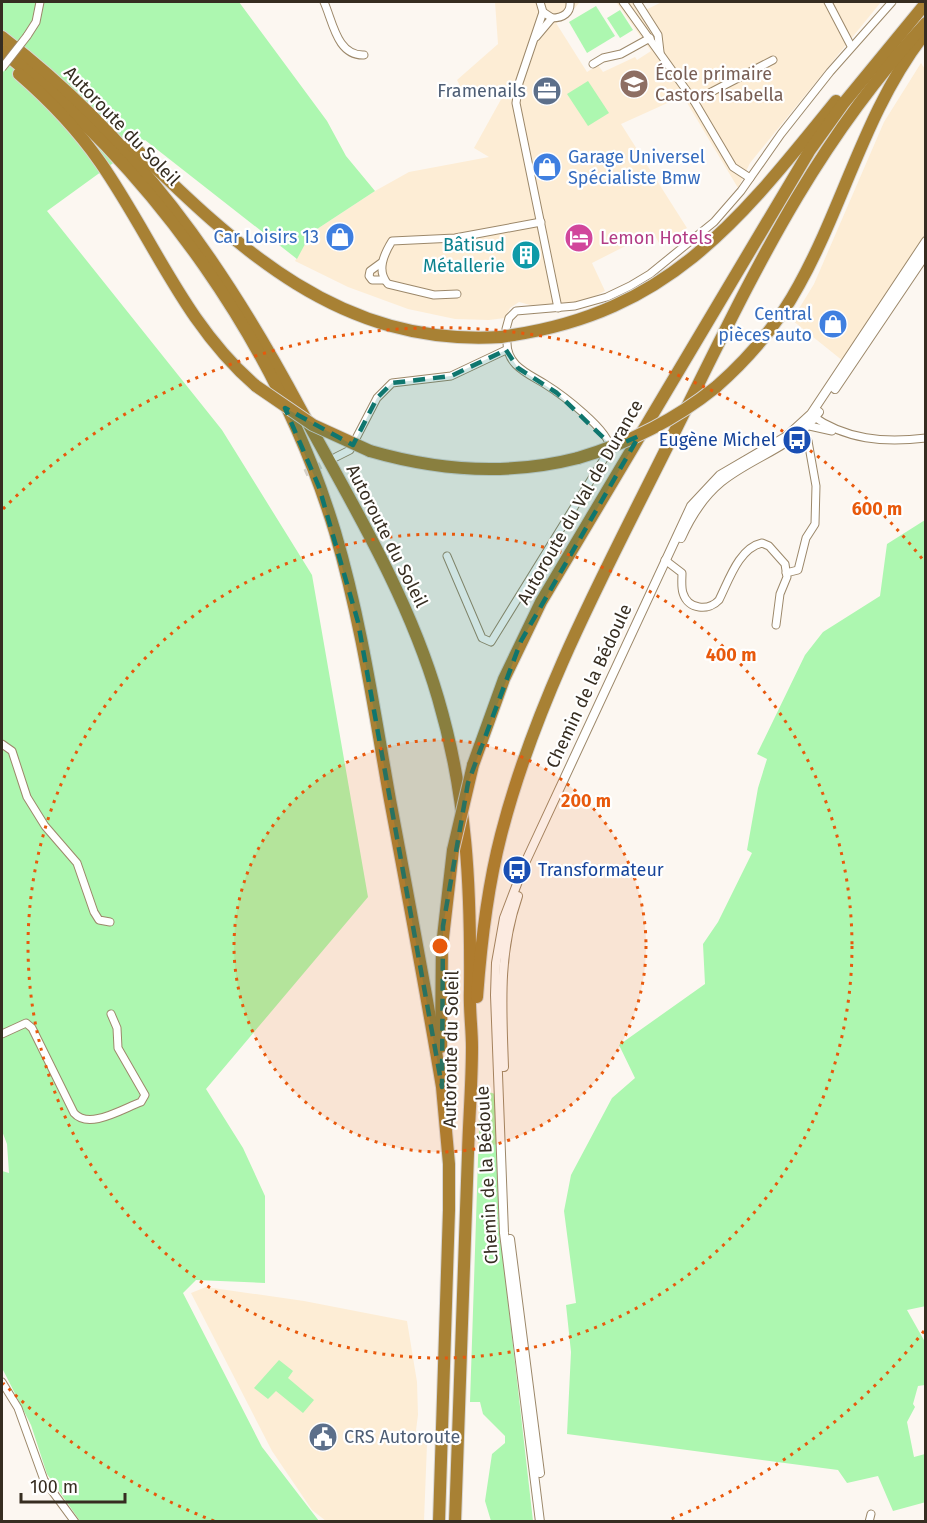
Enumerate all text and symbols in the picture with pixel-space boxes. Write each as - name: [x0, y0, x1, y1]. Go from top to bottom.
- street label: Autoroute du Soleil: [59, 62, 185, 190]
- place label: École primaire Castors Isabella: [655, 62, 784, 106]
- school or university icon: École primaire Castors Isabella: [618, 68, 650, 100]
- office icon: Framenails: [531, 75, 563, 107]
- place label: Framenails: [437, 80, 526, 102]
- place label: Garage Universel Spécialiste Bmw: [568, 146, 705, 189]
- shop icon: Garage Universel Spécialiste Bmw: [531, 151, 563, 183]
- shop icon: Car Loisirs 13: [324, 221, 356, 253]
- hotel icon: Lemon Hotels: [563, 222, 595, 254]
- place label: Car Loisirs 13: [213, 226, 319, 248]
- place label: Lemon Hotels: [600, 227, 712, 249]
- place label: Bâtisud Métallerie: [423, 234, 505, 277]
- building icon: Bâtisud Métallerie: [510, 239, 542, 271]
- place label: Central pièces auto: [718, 303, 812, 346]
- shop icon: Central pièces auto: [817, 308, 849, 340]
- street label: Autoroute du Val de Durance: [512, 396, 648, 608]
- bus stop icon: Eugène Michel: [781, 424, 813, 456]
- place label: Eugène Michel: [659, 429, 776, 451]
- street label: Autoroute du Soleil: [341, 461, 433, 611]
- text: 600 m: [852, 498, 902, 520]
- street label: Chemin de la Bédoule: [541, 600, 637, 772]
- text: 400 m: [706, 644, 756, 666]
- text: 200 m: [561, 790, 611, 812]
- bus stop icon: Transformateur: [501, 854, 533, 886]
- place label: Transformateur: [538, 859, 664, 881]
- centre of rings: [430, 936, 450, 956]
- street label: Autoroute du Soleil: [439, 970, 463, 1128]
- street label: Chemin de la Bédoule: [471, 1085, 503, 1265]
- public building icon: CRS Autoroute: [307, 1421, 339, 1453]
- place label: CRS Autoroute: [344, 1426, 460, 1448]
- scale bar: [21, 1466, 124, 1504]
- text: 100 m: [30, 1476, 78, 1498]

